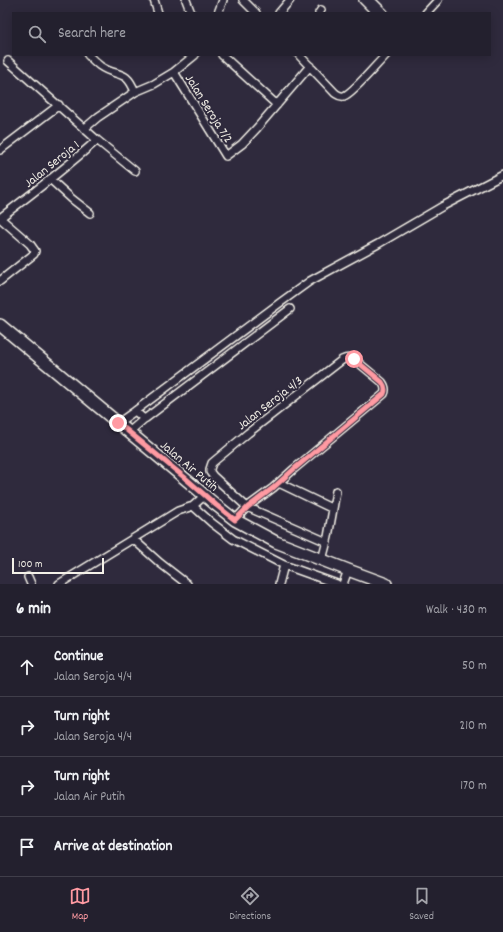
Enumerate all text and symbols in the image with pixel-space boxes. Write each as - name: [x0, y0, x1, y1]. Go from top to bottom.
- search box: [12, 12, 491, 56]
- icon: search: [26, 23, 48, 45]
- text: Search here: [58, 23, 126, 45]
- street label: Jalan Seroja 7/2: [179, 71, 237, 147]
- street label: Jalan Seroja 1: [21, 137, 84, 193]
- route start: [345, 350, 363, 368]
- street label: Jalan Seroja 4/3: [234, 372, 307, 436]
- route end: [109, 414, 127, 432]
- street label: Jalan Air Putih: [155, 437, 222, 497]
- scale bar: [12, 556, 104, 575]
- text: 100 m: [18, 557, 42, 573]
- text: 6 min: [16, 598, 51, 622]
- text: Walk · 430 m: [426, 601, 487, 620]
- text: Continue: [54, 646, 103, 668]
- icon: ahead: [16, 656, 38, 678]
- text: 50 m: [462, 657, 487, 676]
- text: Jalan Seroja 4/4: [54, 668, 132, 687]
- text: Turn right: [54, 706, 110, 728]
- icon: right: [16, 716, 38, 738]
- text: 210 m: [459, 717, 487, 736]
- text: Jalan Seroja 4/4: [54, 728, 132, 747]
- text: Turn right: [54, 766, 110, 788]
- icon: right: [16, 776, 38, 798]
- text: 170 m: [460, 777, 487, 796]
- text: Jalan Air Putih: [54, 788, 125, 807]
- icon: arrive: [16, 836, 38, 858]
- text: Arrive at destination: [54, 836, 172, 858]
- tab: Map: [69, 885, 91, 925]
- tab: Directions: [229, 885, 271, 925]
- tab: Saved: [409, 885, 434, 925]

